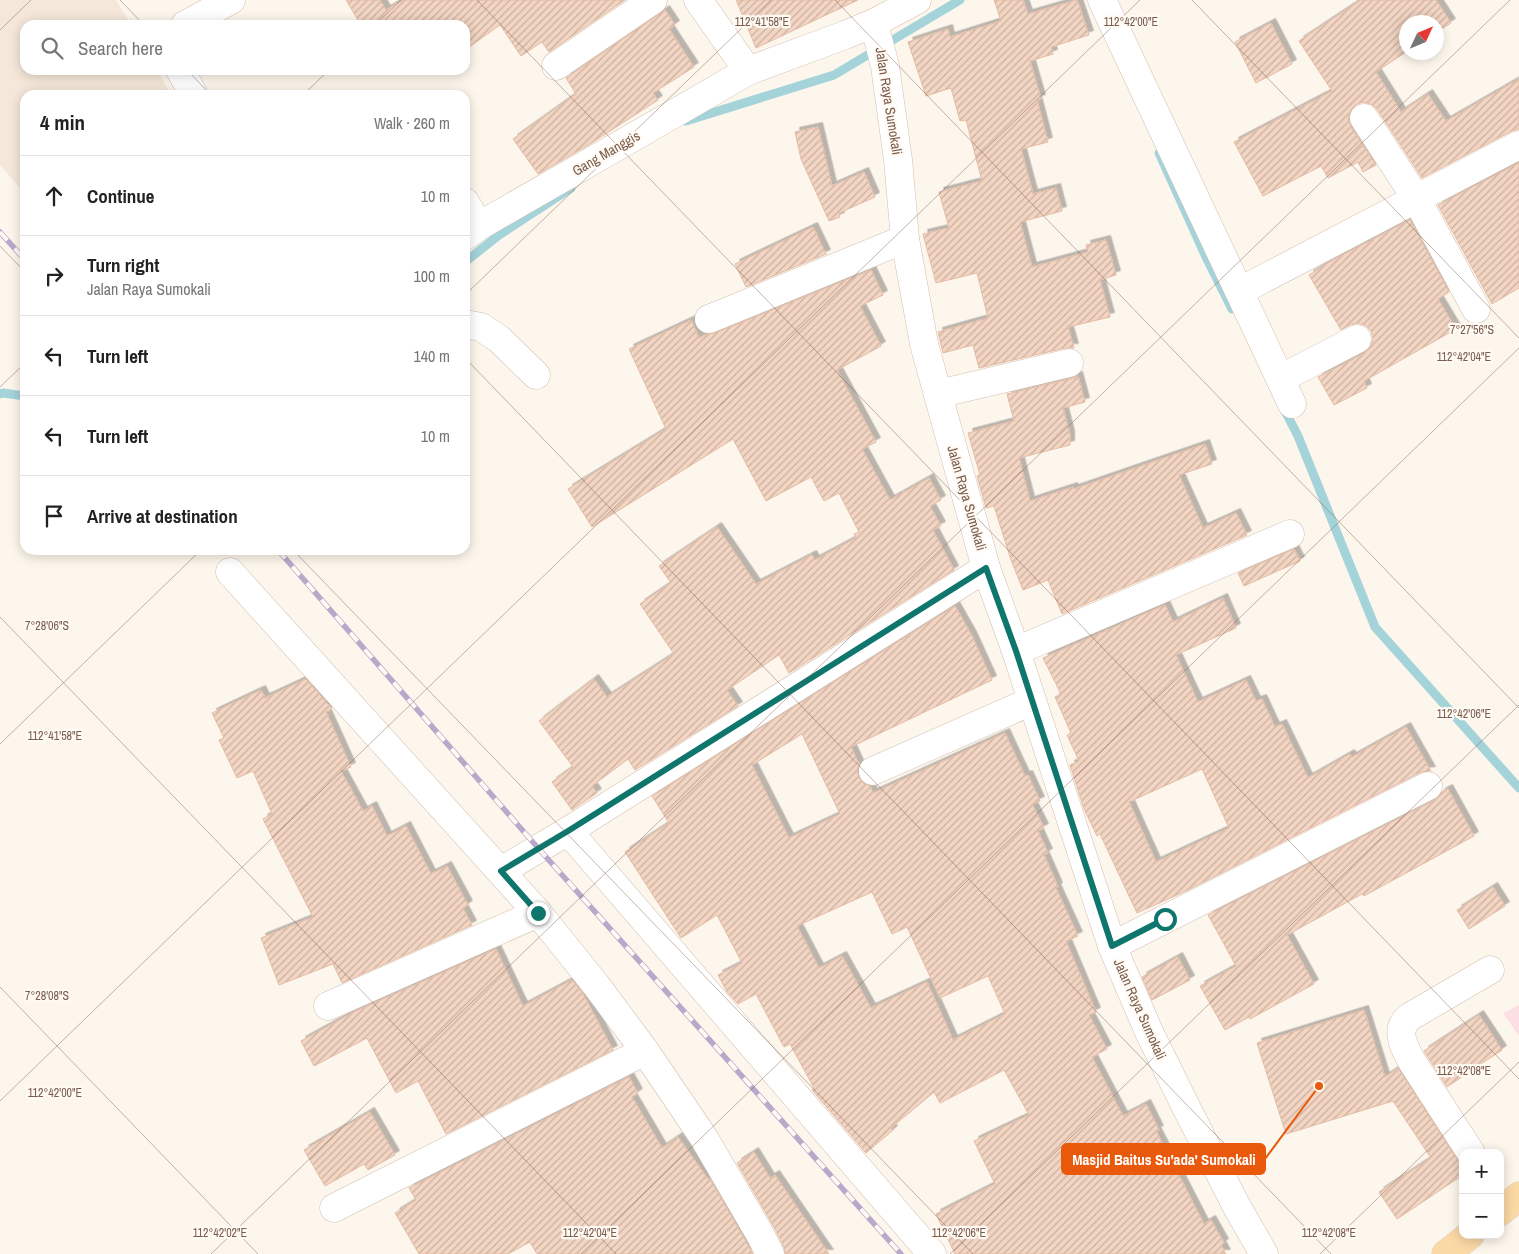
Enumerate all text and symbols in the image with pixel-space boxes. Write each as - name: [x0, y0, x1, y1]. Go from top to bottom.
- text: 112°41'58"E: [735, 14, 789, 30]
- text: 112°42'00"E: [1104, 14, 1158, 30]
- north arrow: [1399, 15, 1444, 60]
- search box: [20, 20, 470, 75]
- icon: search: [38, 34, 66, 62]
- text: Search here: [78, 35, 163, 61]
- street label: Jalan Raya Sumokali: [872, 46, 906, 156]
- text: 4 min: [40, 108, 85, 137]
- text: Walk · 260 m: [374, 112, 450, 134]
- street label: Gang Manggis: [569, 126, 643, 180]
- icon: ahead: [40, 182, 68, 210]
- text: Continue: [87, 183, 155, 209]
- text: 10 m: [421, 185, 450, 207]
- text: Turn right: [87, 252, 159, 278]
- icon: right: [40, 262, 68, 290]
- text: 100 m: [414, 265, 450, 287]
- text: Jalan Raya Sumokali: [87, 278, 211, 300]
- text: 7°27'56"S: [1450, 322, 1494, 338]
- icon: left: [40, 342, 68, 370]
- text: Turn left: [87, 343, 148, 369]
- text: 140 m: [414, 345, 450, 367]
- text: 112°42'04"E: [1437, 349, 1491, 365]
- icon: left: [40, 422, 68, 450]
- text: Turn left: [87, 423, 148, 449]
- text: 10 m: [421, 425, 450, 447]
- street label: Jalan Raya Sumokali: [943, 443, 991, 553]
- icon: arrive: [40, 502, 68, 530]
- text: Arrive at destination: [87, 503, 238, 529]
- text: 7°28'06"S: [25, 618, 69, 634]
- text: 112°42'06"E: [1437, 706, 1491, 722]
- text: 112°41'58"E: [28, 728, 82, 744]
- route end: [527, 902, 550, 925]
- route start: [1154, 908, 1177, 931]
- street label: Jalan Raya Sumokali: [1110, 956, 1170, 1062]
- text: 7°28'08"S: [25, 988, 69, 1004]
- text: 112°42'08"E: [1437, 1063, 1491, 1079]
- text: 112°42'00"E: [28, 1085, 82, 1101]
- callout: Masjid Baitus Su'ada' Sumokali: [1062, 1144, 1265, 1174]
- text: Masjid Baitus Su'ada' Sumokali: [1072, 1149, 1256, 1170]
- map controls: [1459, 1149, 1504, 1239]
- button: +: [1459, 1149, 1504, 1194]
- button: −: [1459, 1194, 1504, 1239]
- text: 112°42'02"E: [193, 1225, 247, 1241]
- text: 112°42'04"E: [563, 1225, 617, 1241]
- text: 112°42'06"E: [932, 1225, 986, 1241]
- text: 112°42'08"E: [1302, 1225, 1356, 1241]

